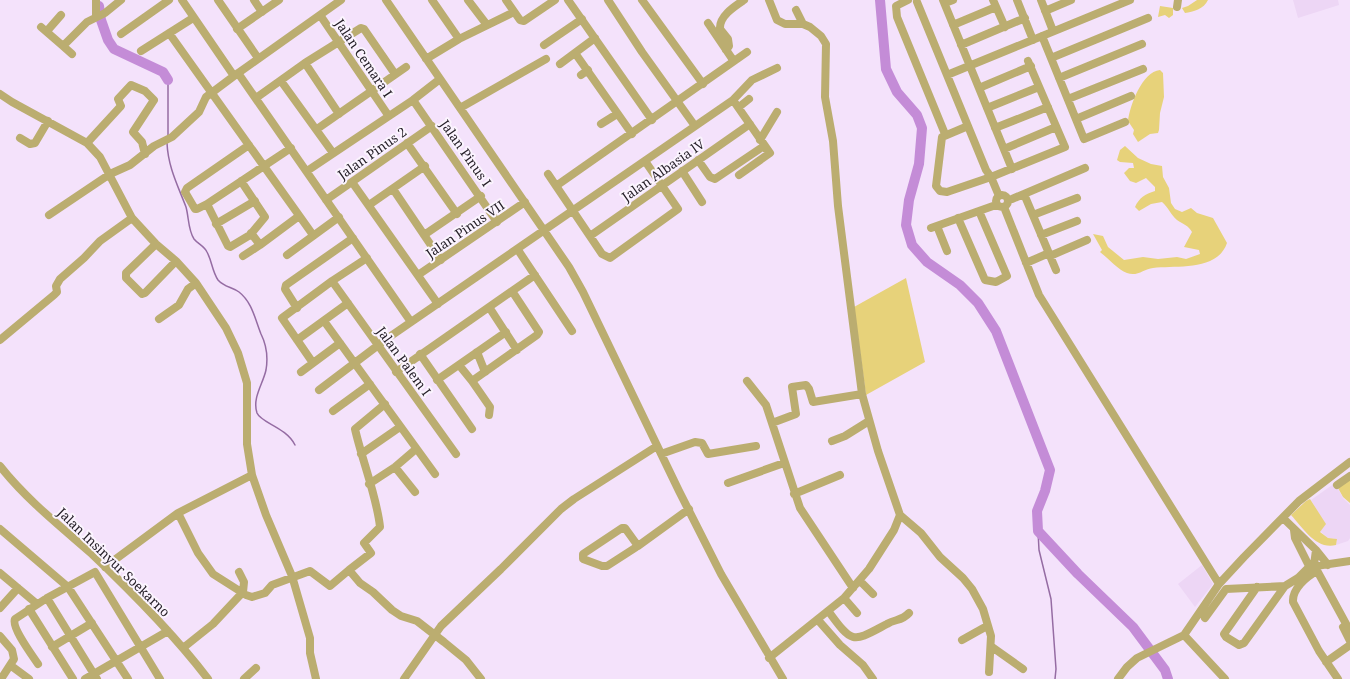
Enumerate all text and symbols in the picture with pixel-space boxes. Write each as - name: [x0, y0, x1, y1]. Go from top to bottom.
- street label: Jalan Cemara I: [331, 14, 397, 101]
- street label: Jalan Pinus I: [436, 115, 496, 190]
- street label: Jalan Pinus 2: [333, 123, 410, 184]
- street label: Jalan Albasia lV: [617, 135, 708, 206]
- street label: Jalan Pinus VII: [421, 196, 508, 263]
- street label: Jalan Palem I: [372, 322, 435, 400]
- street label: Jalan Insinyur Soekarno: [53, 503, 174, 621]

